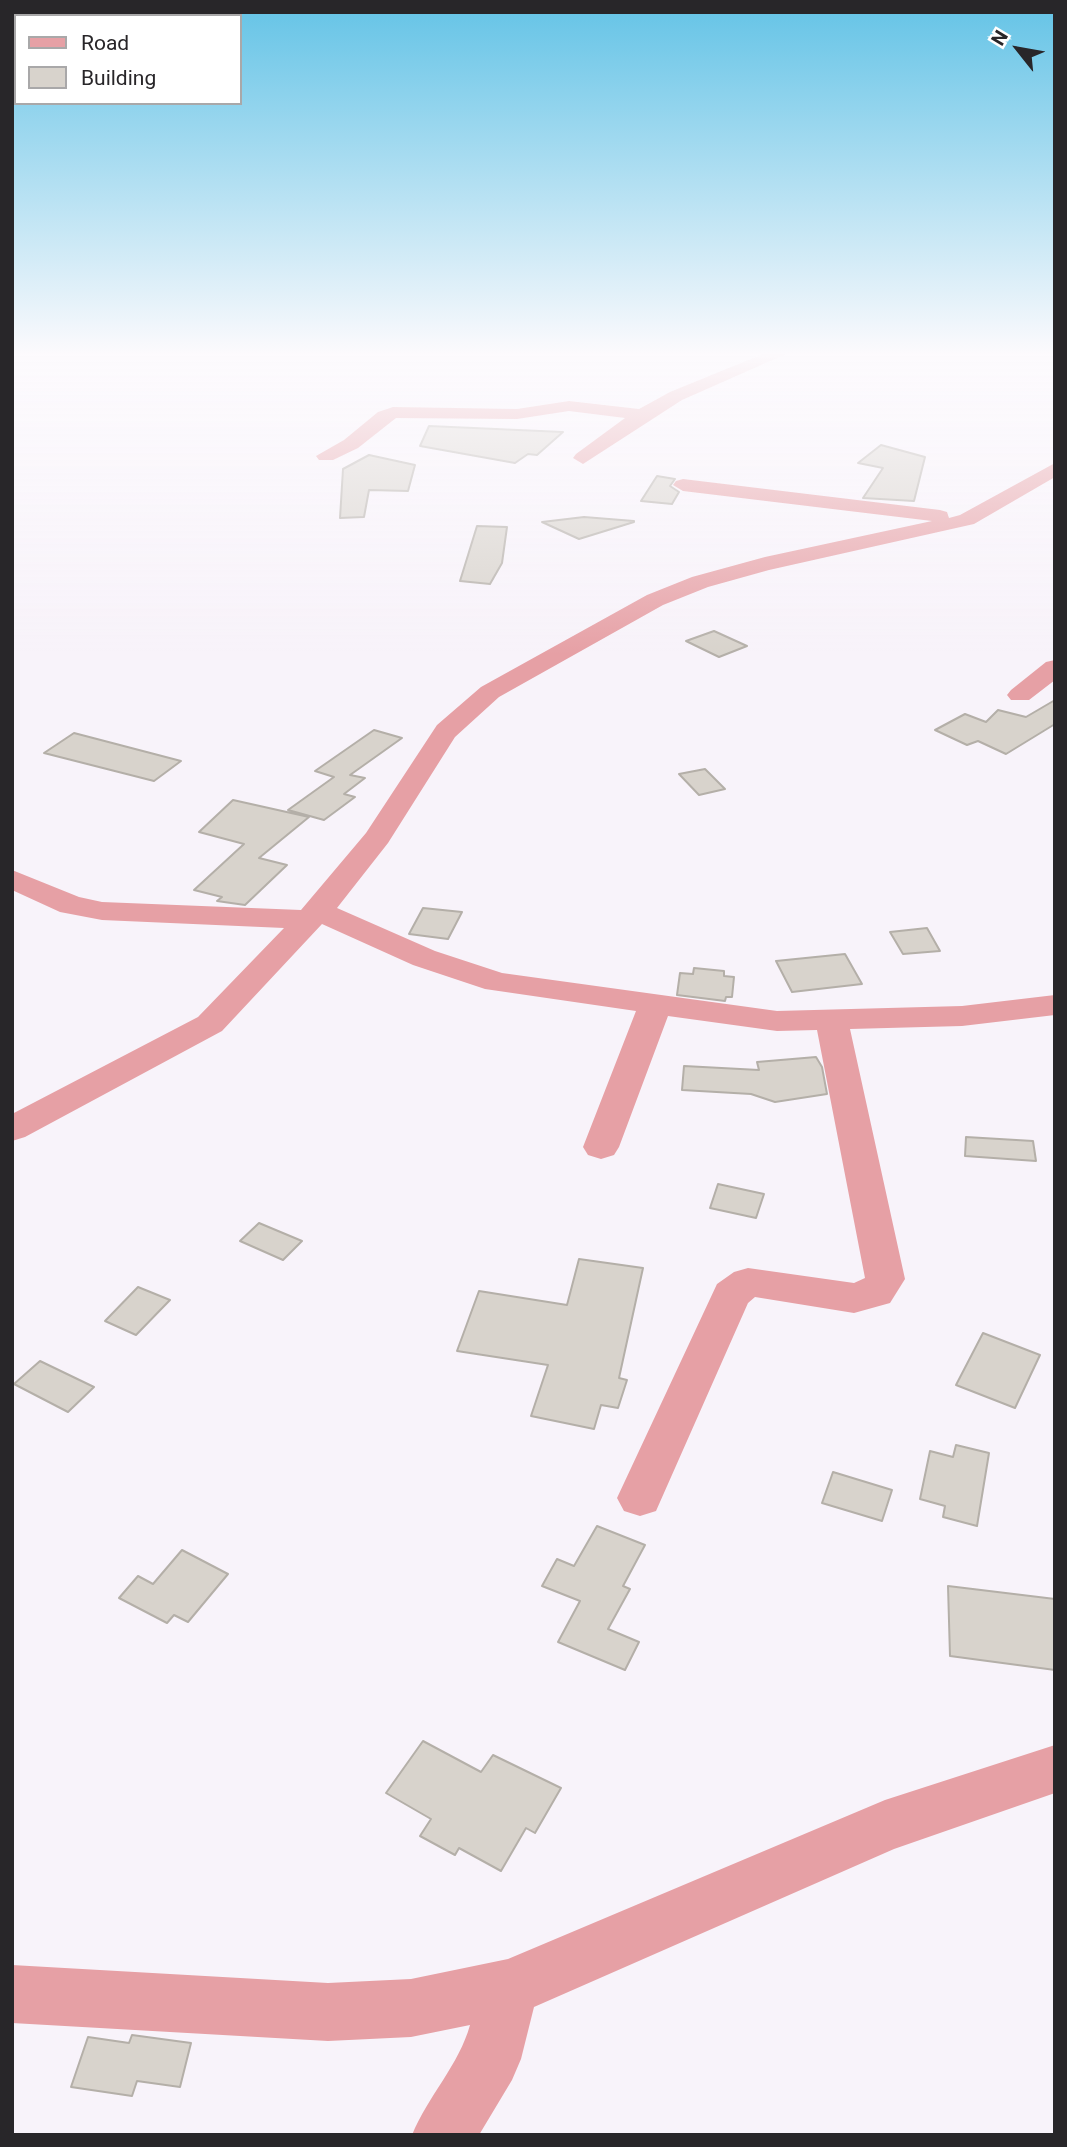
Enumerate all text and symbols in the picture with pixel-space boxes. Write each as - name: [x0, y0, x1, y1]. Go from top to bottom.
- legend: [14, 14, 242, 105]
- north arrow: [983, 14, 1053, 84]
- text: N: [986, 26, 1013, 50]
- text: Road: [81, 31, 129, 55]
- text: Building: [81, 66, 156, 90]

